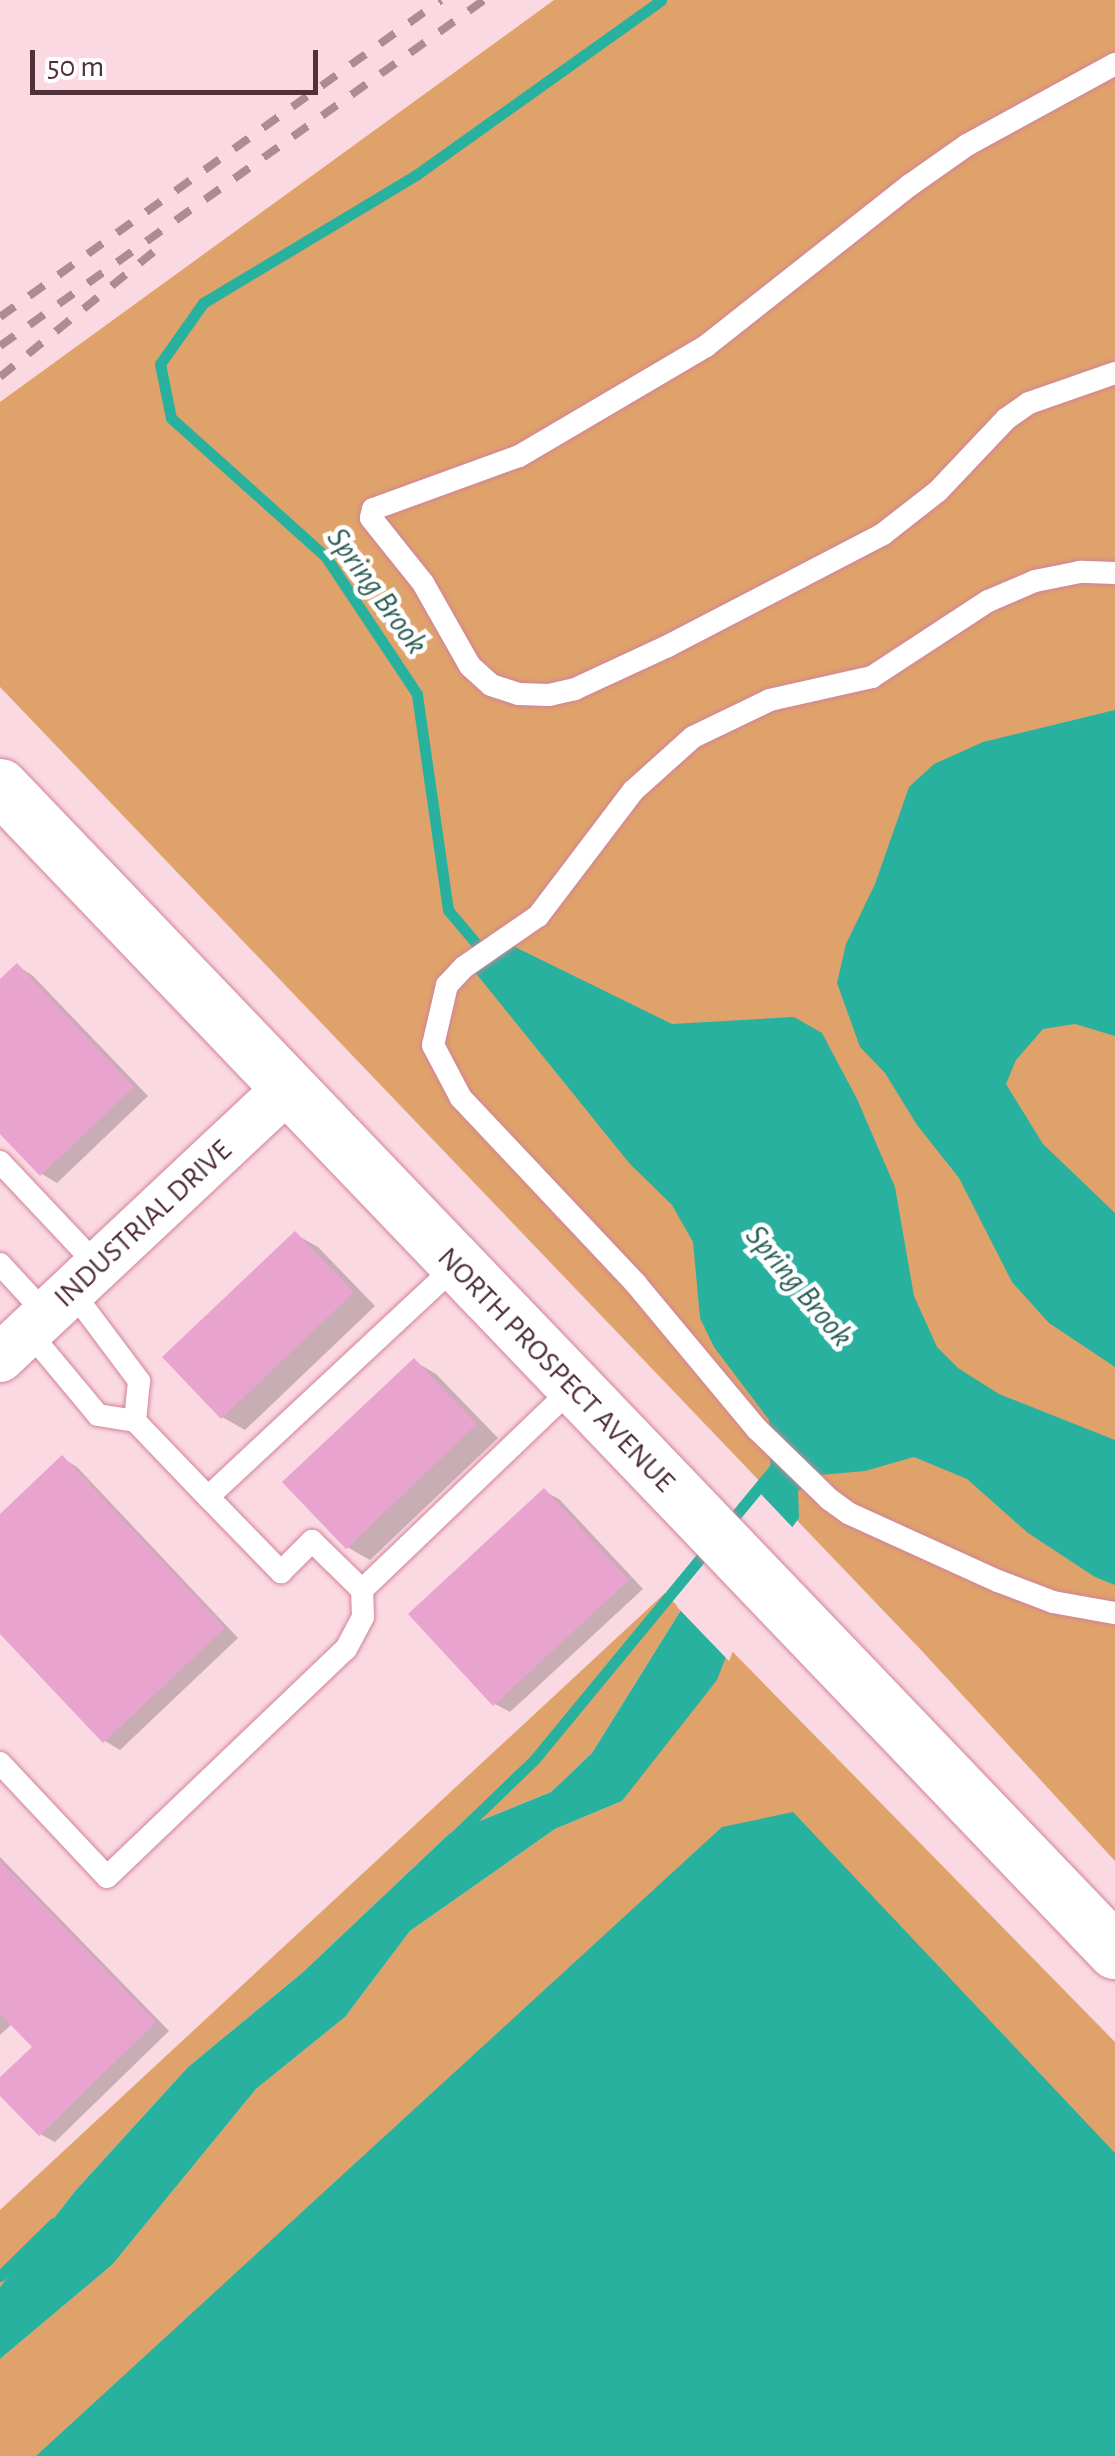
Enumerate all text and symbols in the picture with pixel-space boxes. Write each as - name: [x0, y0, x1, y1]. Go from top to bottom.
- scale bar: [35, 30, 322, 92]
- text: 50 m: [47, 52, 104, 82]
- water label: Spring Brook: [318, 520, 436, 662]
- street label: INDUSTRIAL DRIVE: [47, 1133, 239, 1315]
- water label: Spring Brook: [737, 1217, 861, 1355]
- street label: NORTH PROSPECT AVENUE: [430, 1240, 682, 1500]

